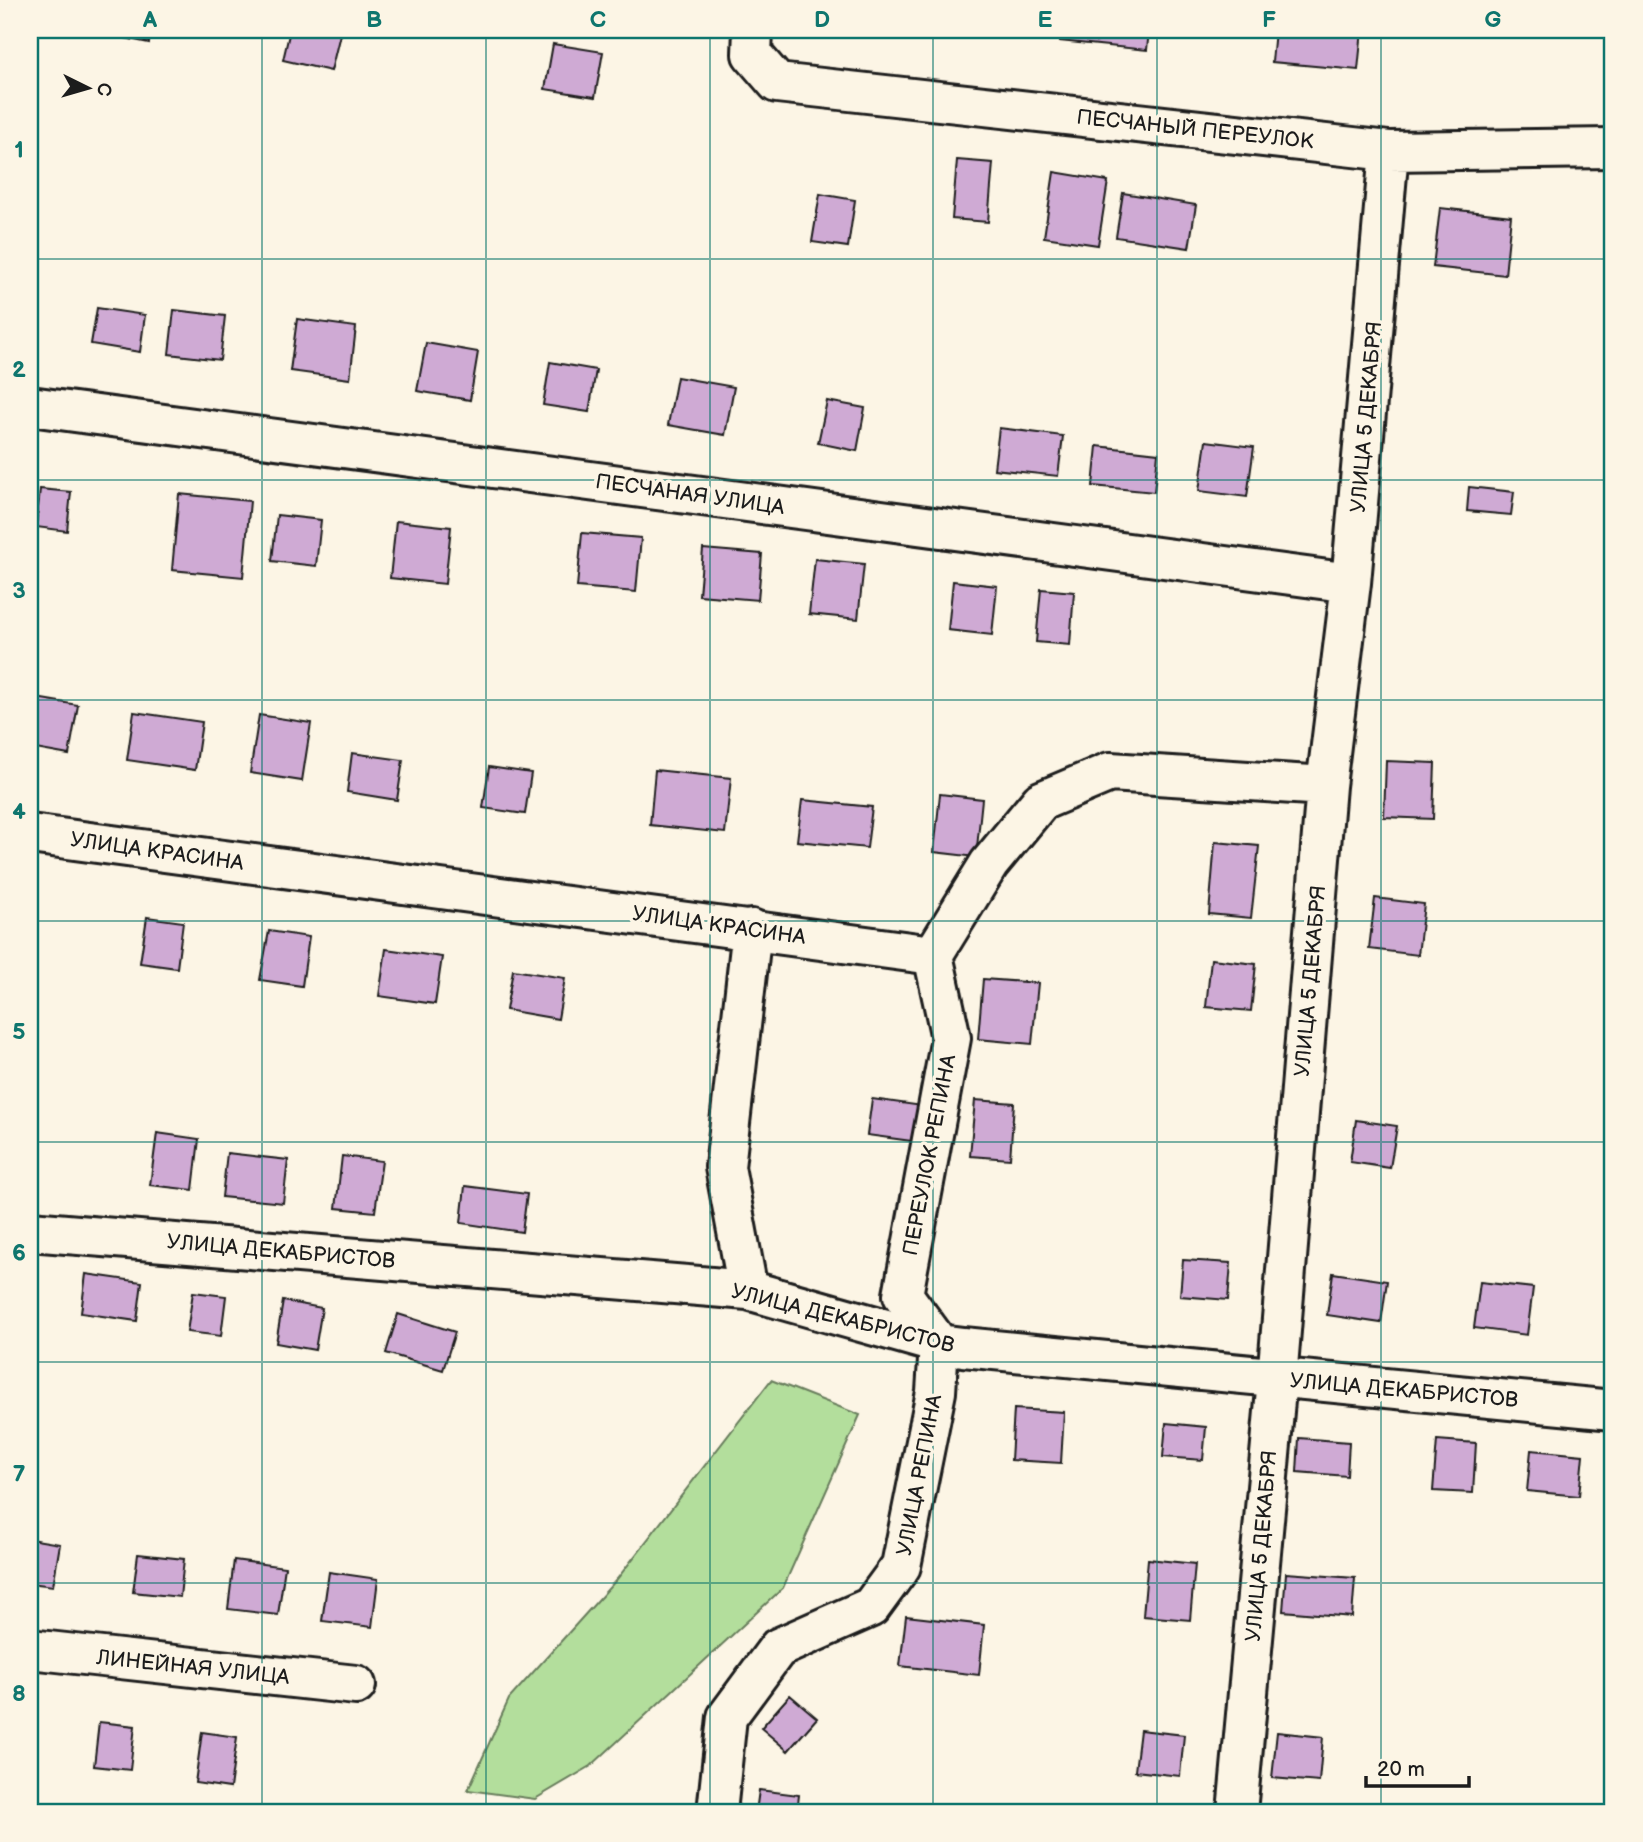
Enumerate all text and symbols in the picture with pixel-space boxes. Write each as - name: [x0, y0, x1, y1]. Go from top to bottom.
- text: A: [142, 6, 158, 34]
- text: B: [366, 6, 382, 34]
- text: C: [590, 6, 606, 34]
- text: D: [814, 6, 830, 34]
- text: E: [1038, 6, 1053, 34]
- text: F: [1262, 6, 1276, 34]
- text: G: [1485, 6, 1502, 34]
- north arrow: [52, 52, 122, 122]
- text: С: [91, 82, 115, 97]
- street label: ПЕСЧАНЫЙ ПЕРЕУЛОК: [1075, 105, 1315, 154]
- text: 1: [14, 136, 24, 164]
- street label: УЛИЦА 5 ДЕКАБРЯ: [1346, 320, 1387, 514]
- text: 2: [12, 356, 26, 384]
- street label: ПЕСЧАНАЯ УЛИЦА: [594, 469, 786, 520]
- text: 3: [12, 577, 26, 605]
- text: 4: [12, 798, 26, 826]
- street label: УЛИЦА КРАСИНА: [69, 827, 245, 876]
- street label: УЛИЦА 5 ДЕКАБРЯ: [1290, 884, 1331, 1078]
- street label: УЛИЦА КРАСИНА: [631, 901, 807, 950]
- text: 5: [12, 1018, 26, 1046]
- street label: ПЕРЕУЛОК РЕПИНА: [898, 1052, 961, 1258]
- street label: УЛИЦА ДЕКАБРИСТОВ: [166, 1229, 396, 1274]
- text: 6: [12, 1239, 26, 1267]
- street label: УЛИЦА ДЕКАБРИСТОВ: [729, 1279, 957, 1358]
- street label: УЛИЦА ДЕКАБРИСТОВ: [1289, 1368, 1519, 1413]
- street label: УЛИЦА РЕПИНА: [892, 1392, 947, 1558]
- street label: УЛИЦА 5 ДЕКАБРЯ: [1241, 1449, 1282, 1643]
- text: 7: [13, 1460, 26, 1488]
- street label: ЛИНЕЙНАЯ УЛИЦА: [94, 1645, 291, 1690]
- text: 8: [12, 1680, 26, 1708]
- scale bar: [1366, 1744, 1470, 1788]
- text: 20 m: [1377, 1757, 1425, 1782]

